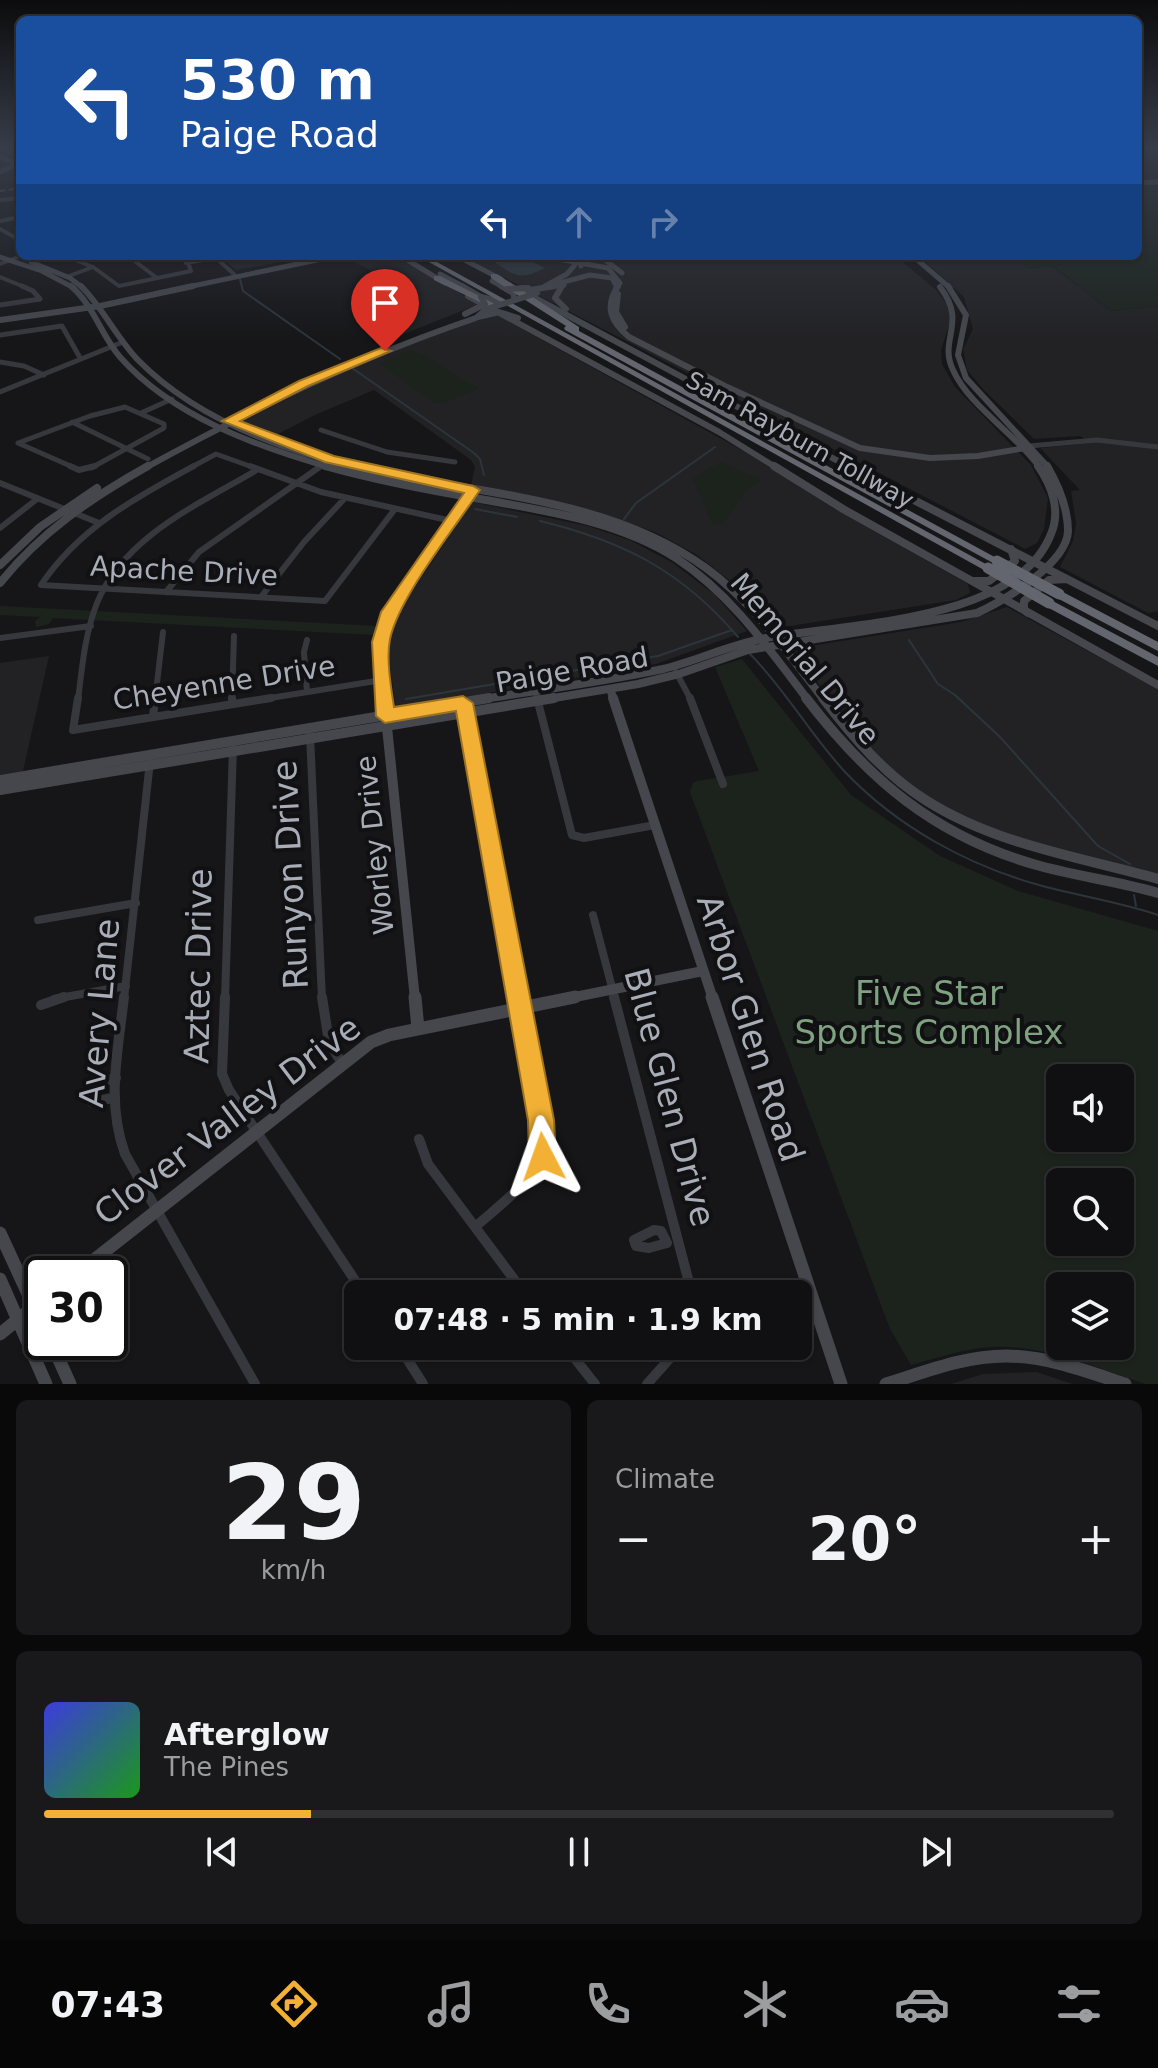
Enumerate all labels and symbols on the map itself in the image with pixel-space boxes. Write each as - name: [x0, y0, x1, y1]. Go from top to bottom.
- pin: [351, 269, 419, 351]
- street label: Sam Rayburn Tollway: [681, 366, 919, 514]
- street label: Apache Drive: [89, 550, 279, 592]
- street label: Memorial Drive: [724, 567, 886, 751]
- street label: Paige Road: [493, 640, 651, 700]
- street label: Cheyenne Drive: [111, 649, 337, 717]
- street label: Worley Drive: [349, 754, 401, 936]
- street label: Runyon Drive: [264, 760, 316, 990]
- street label: Aztec Drive: [176, 868, 220, 1064]
- street label: Arbor Glen Road: [689, 889, 813, 1167]
- street label: Avery Lane: [71, 917, 127, 1109]
- street label: Blue Glen Drive: [616, 963, 724, 1231]
- park label: Five Star Sports Complex: [795, 973, 1063, 1052]
- street label: Clover Valley Drive: [86, 1007, 368, 1233]
- position arrow: [501, 1115, 585, 1199]
- speed limit sign: 30: [24, 1256, 128, 1360]

